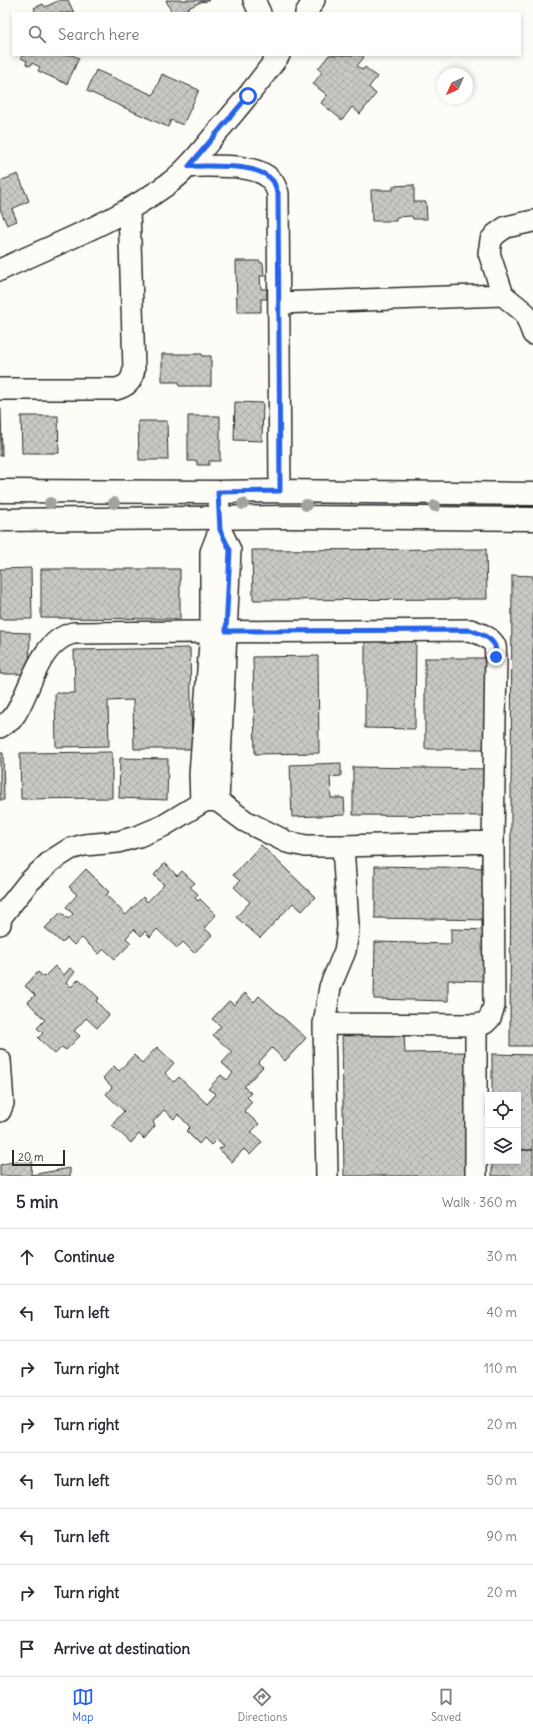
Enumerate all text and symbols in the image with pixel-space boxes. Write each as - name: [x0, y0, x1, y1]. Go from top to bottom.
- search box: [12, 12, 521, 56]
- icon: search: [26, 23, 48, 45]
- text: Search here: [58, 25, 139, 44]
- north arrow: [437, 68, 473, 104]
- route start: [239, 87, 257, 105]
- route end: [487, 648, 505, 666]
- map controls: [485, 1092, 521, 1164]
- button: locate: [485, 1092, 521, 1128]
- button: layers: [485, 1128, 521, 1164]
- scale bar: [12, 1148, 65, 1167]
- text: 20 m: [18, 1150, 44, 1164]
- text: 5 min: [16, 1191, 58, 1213]
- text: Walk · 360 m: [442, 1194, 517, 1211]
- icon: ahead: [16, 1246, 38, 1268]
- text: Continue: [54, 1247, 115, 1266]
- text: 30 m: [487, 1248, 517, 1265]
- icon: left: [16, 1302, 38, 1324]
- text: Turn left: [54, 1303, 109, 1322]
- text: 40 m: [486, 1304, 517, 1321]
- icon: right: [16, 1358, 38, 1380]
- text: Turn right: [54, 1359, 119, 1378]
- text: 110 m: [484, 1360, 517, 1377]
- icon: right: [16, 1414, 38, 1436]
- text: Turn right: [54, 1415, 119, 1434]
- text: 20 m: [487, 1416, 517, 1433]
- icon: left: [16, 1470, 38, 1492]
- text: Turn left: [54, 1471, 109, 1490]
- text: 50 m: [486, 1472, 517, 1489]
- icon: left: [16, 1526, 38, 1548]
- text: Turn left: [54, 1527, 109, 1546]
- text: 90 m: [486, 1528, 517, 1545]
- icon: right: [16, 1582, 38, 1604]
- text: Turn right: [54, 1583, 119, 1602]
- text: 20 m: [487, 1584, 517, 1601]
- icon: arrive: [16, 1638, 38, 1660]
- text: Arrive at destination: [54, 1639, 190, 1658]
- tab: Map: [72, 1686, 94, 1724]
- tab: Directions: [238, 1686, 287, 1724]
- tab: Saved: [431, 1686, 461, 1724]

